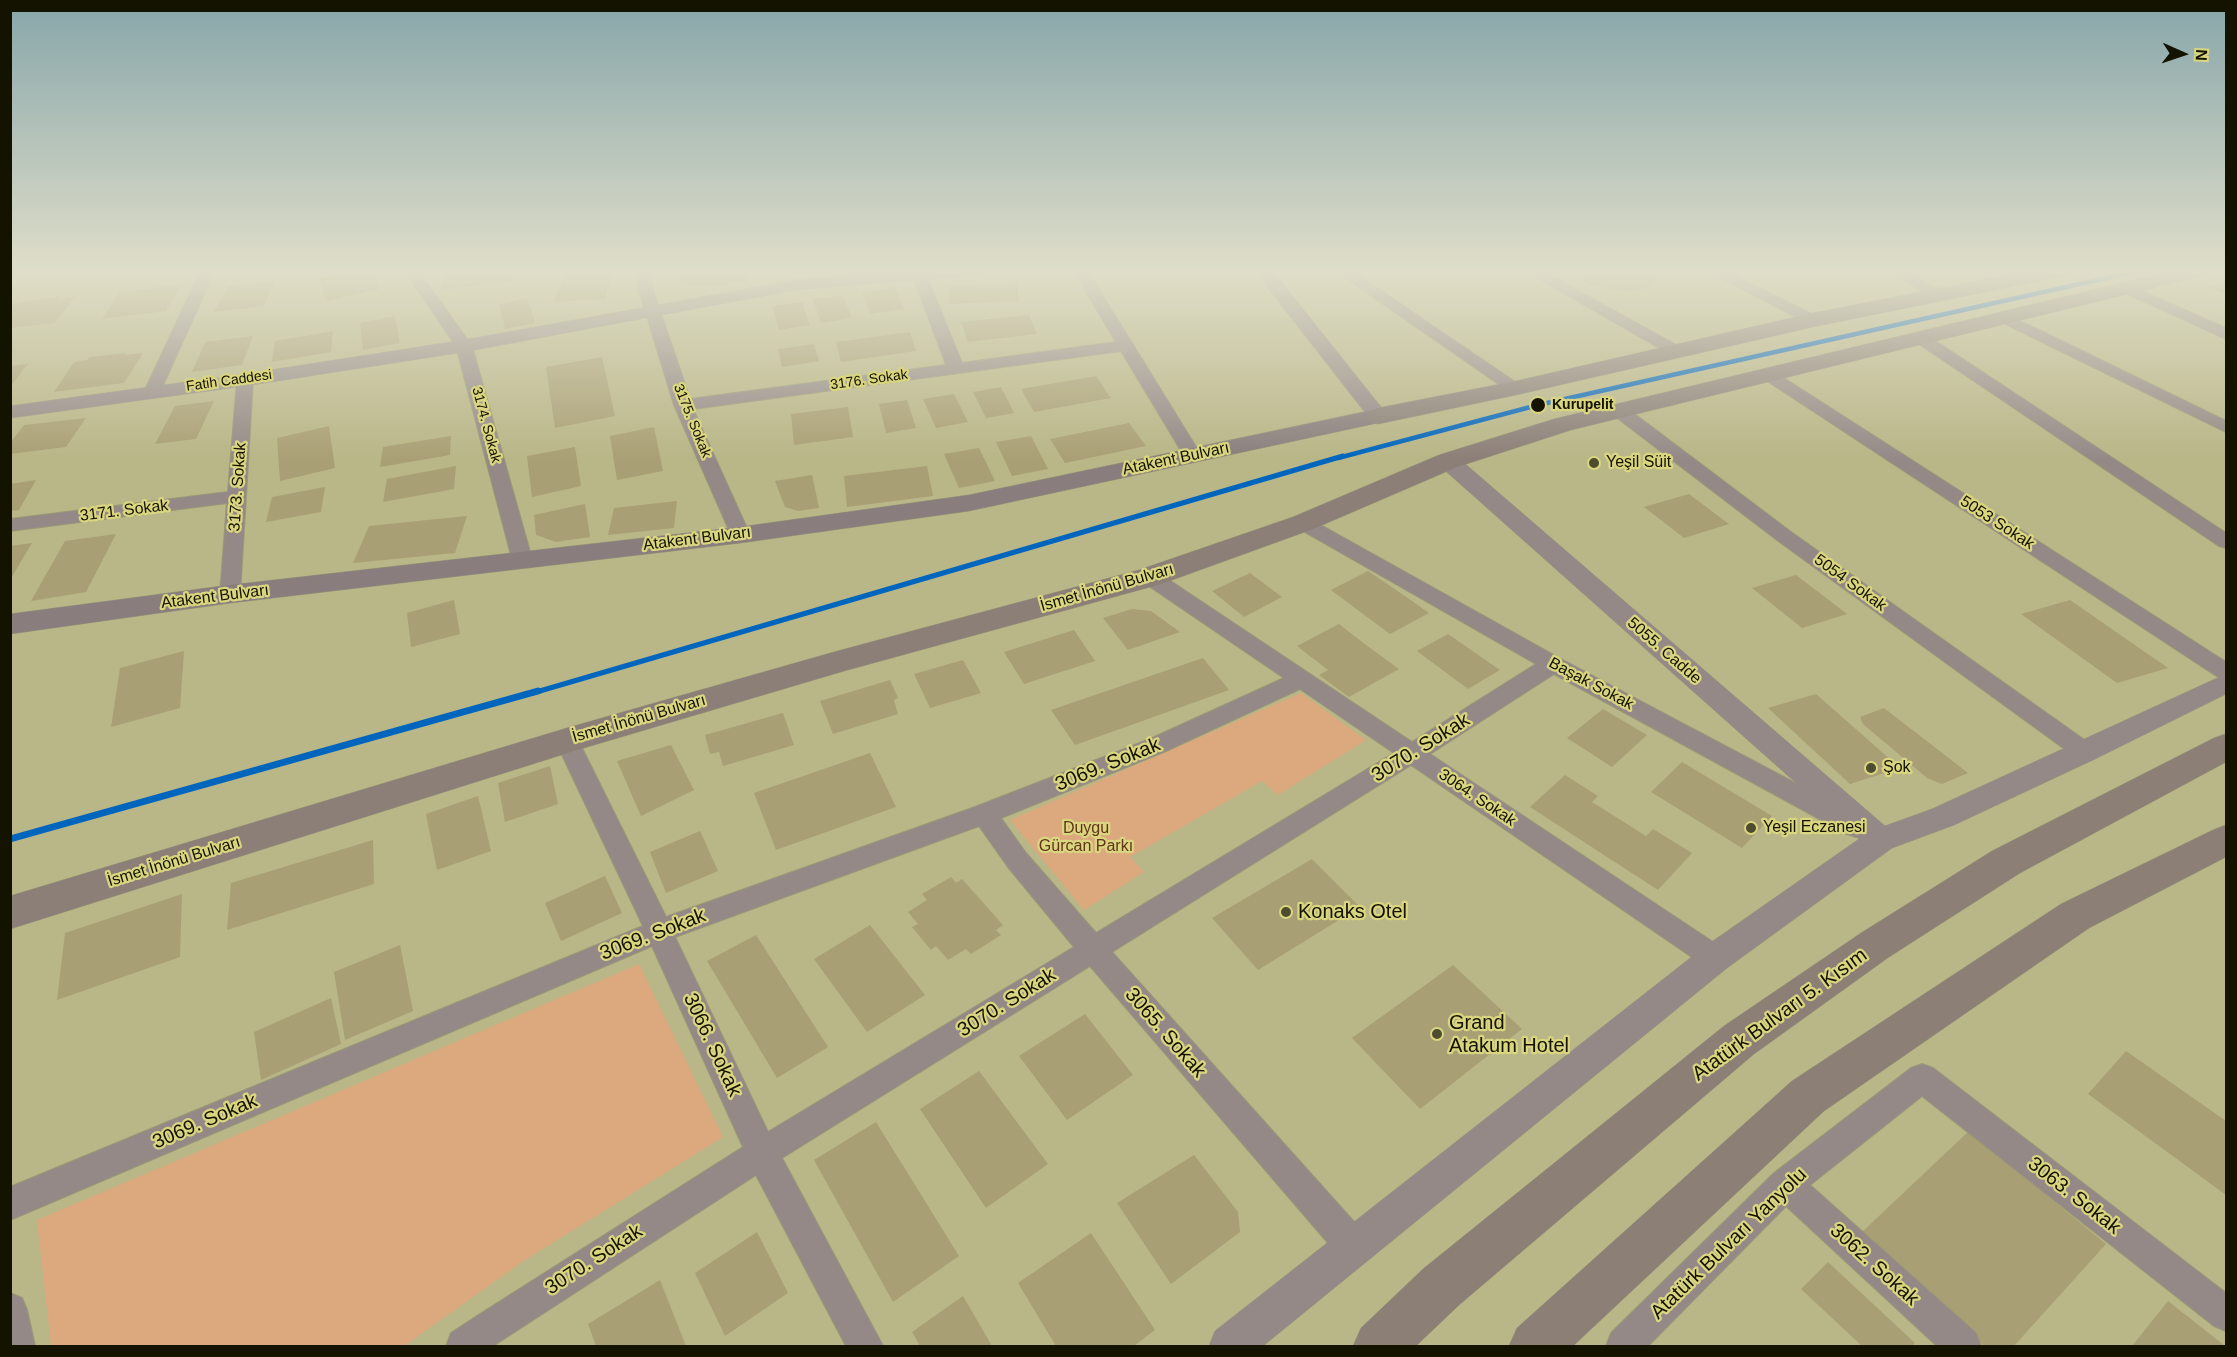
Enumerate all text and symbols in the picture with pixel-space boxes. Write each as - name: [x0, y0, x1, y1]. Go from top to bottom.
- north arrow: [2153, 24, 2213, 84]
- text: N: [2193, 49, 2210, 61]
- street label: 3176. Sokak: [829, 366, 909, 394]
- street label: Fatih Caddesi: [185, 367, 273, 395]
- street label: 3175. Sokak: [670, 382, 714, 460]
- street label: 3174. Sokak: [468, 385, 504, 465]
- marker: Kurupelit: [1529, 396, 1547, 414]
- place label: Kurupelit: [1552, 397, 1613, 413]
- street label: Atakent Bulvarı: [1121, 438, 1231, 480]
- street label: 3173. Sokak: [225, 442, 251, 532]
- place label: Yeşil Süit: [1606, 453, 1671, 473]
- marker: Yeşil Süit: [1587, 456, 1601, 470]
- street label: 5053 Sokak: [1956, 492, 2038, 554]
- street label: 3171. Sokak: [79, 496, 169, 526]
- street label: Atakent Bulvarı: [642, 523, 752, 555]
- street label: 5054 Sokak: [1810, 550, 1890, 616]
- street label: İsmet İnönü Bulvarı: [1038, 560, 1176, 616]
- street label: Atakent Bulvarı: [160, 581, 270, 613]
- street label: 5055. Cadde: [1623, 614, 1705, 688]
- street label: Başak Sokak: [1545, 654, 1637, 714]
- street label: İsmet İnönü Bulvarı: [570, 691, 708, 747]
- street label: 3070. Sokak: [1367, 708, 1475, 788]
- street label: 3069. Sokak: [1052, 733, 1164, 797]
- place label: Şok: [1883, 758, 1911, 778]
- marker: Şok: [1864, 761, 1878, 775]
- street label: 3064. Sokak: [1435, 765, 1519, 831]
- place label: Yeşil Eczanesi: [1763, 818, 1866, 838]
- park label: Duygu Gürcan Parkı: [1039, 819, 1133, 857]
- marker: Yeşil Eczanesi: [1744, 821, 1758, 835]
- street label: İsmet İnönü Bulvarı: [105, 833, 243, 891]
- place label: Konaks Otel: [1298, 900, 1407, 924]
- street label: 3069. Sokak: [597, 904, 709, 966]
- marker: Konaks Otel: [1279, 905, 1293, 919]
- street label: Atatürk Bulvarı 5. Kısım: [1688, 944, 1872, 1086]
- street label: 3070. Sokak: [953, 963, 1061, 1043]
- street label: 3065. Sokak: [1119, 983, 1211, 1083]
- street label: 3066. Sokak: [678, 990, 746, 1100]
- place label: Grand Atakum Hotel: [1449, 1011, 1569, 1058]
- marker: Grand Atakum Hotel: [1430, 1027, 1444, 1041]
- street label: 3069. Sokak: [149, 1089, 261, 1155]
- street label: 3063. Sokak: [2023, 1152, 2125, 1240]
- street label: Atatürk Bulvarı Yanyolu: [1646, 1163, 1812, 1325]
- street label: 3062. Sokak: [1825, 1219, 1923, 1311]
- street label: 3070. Sokak: [541, 1220, 647, 1300]

